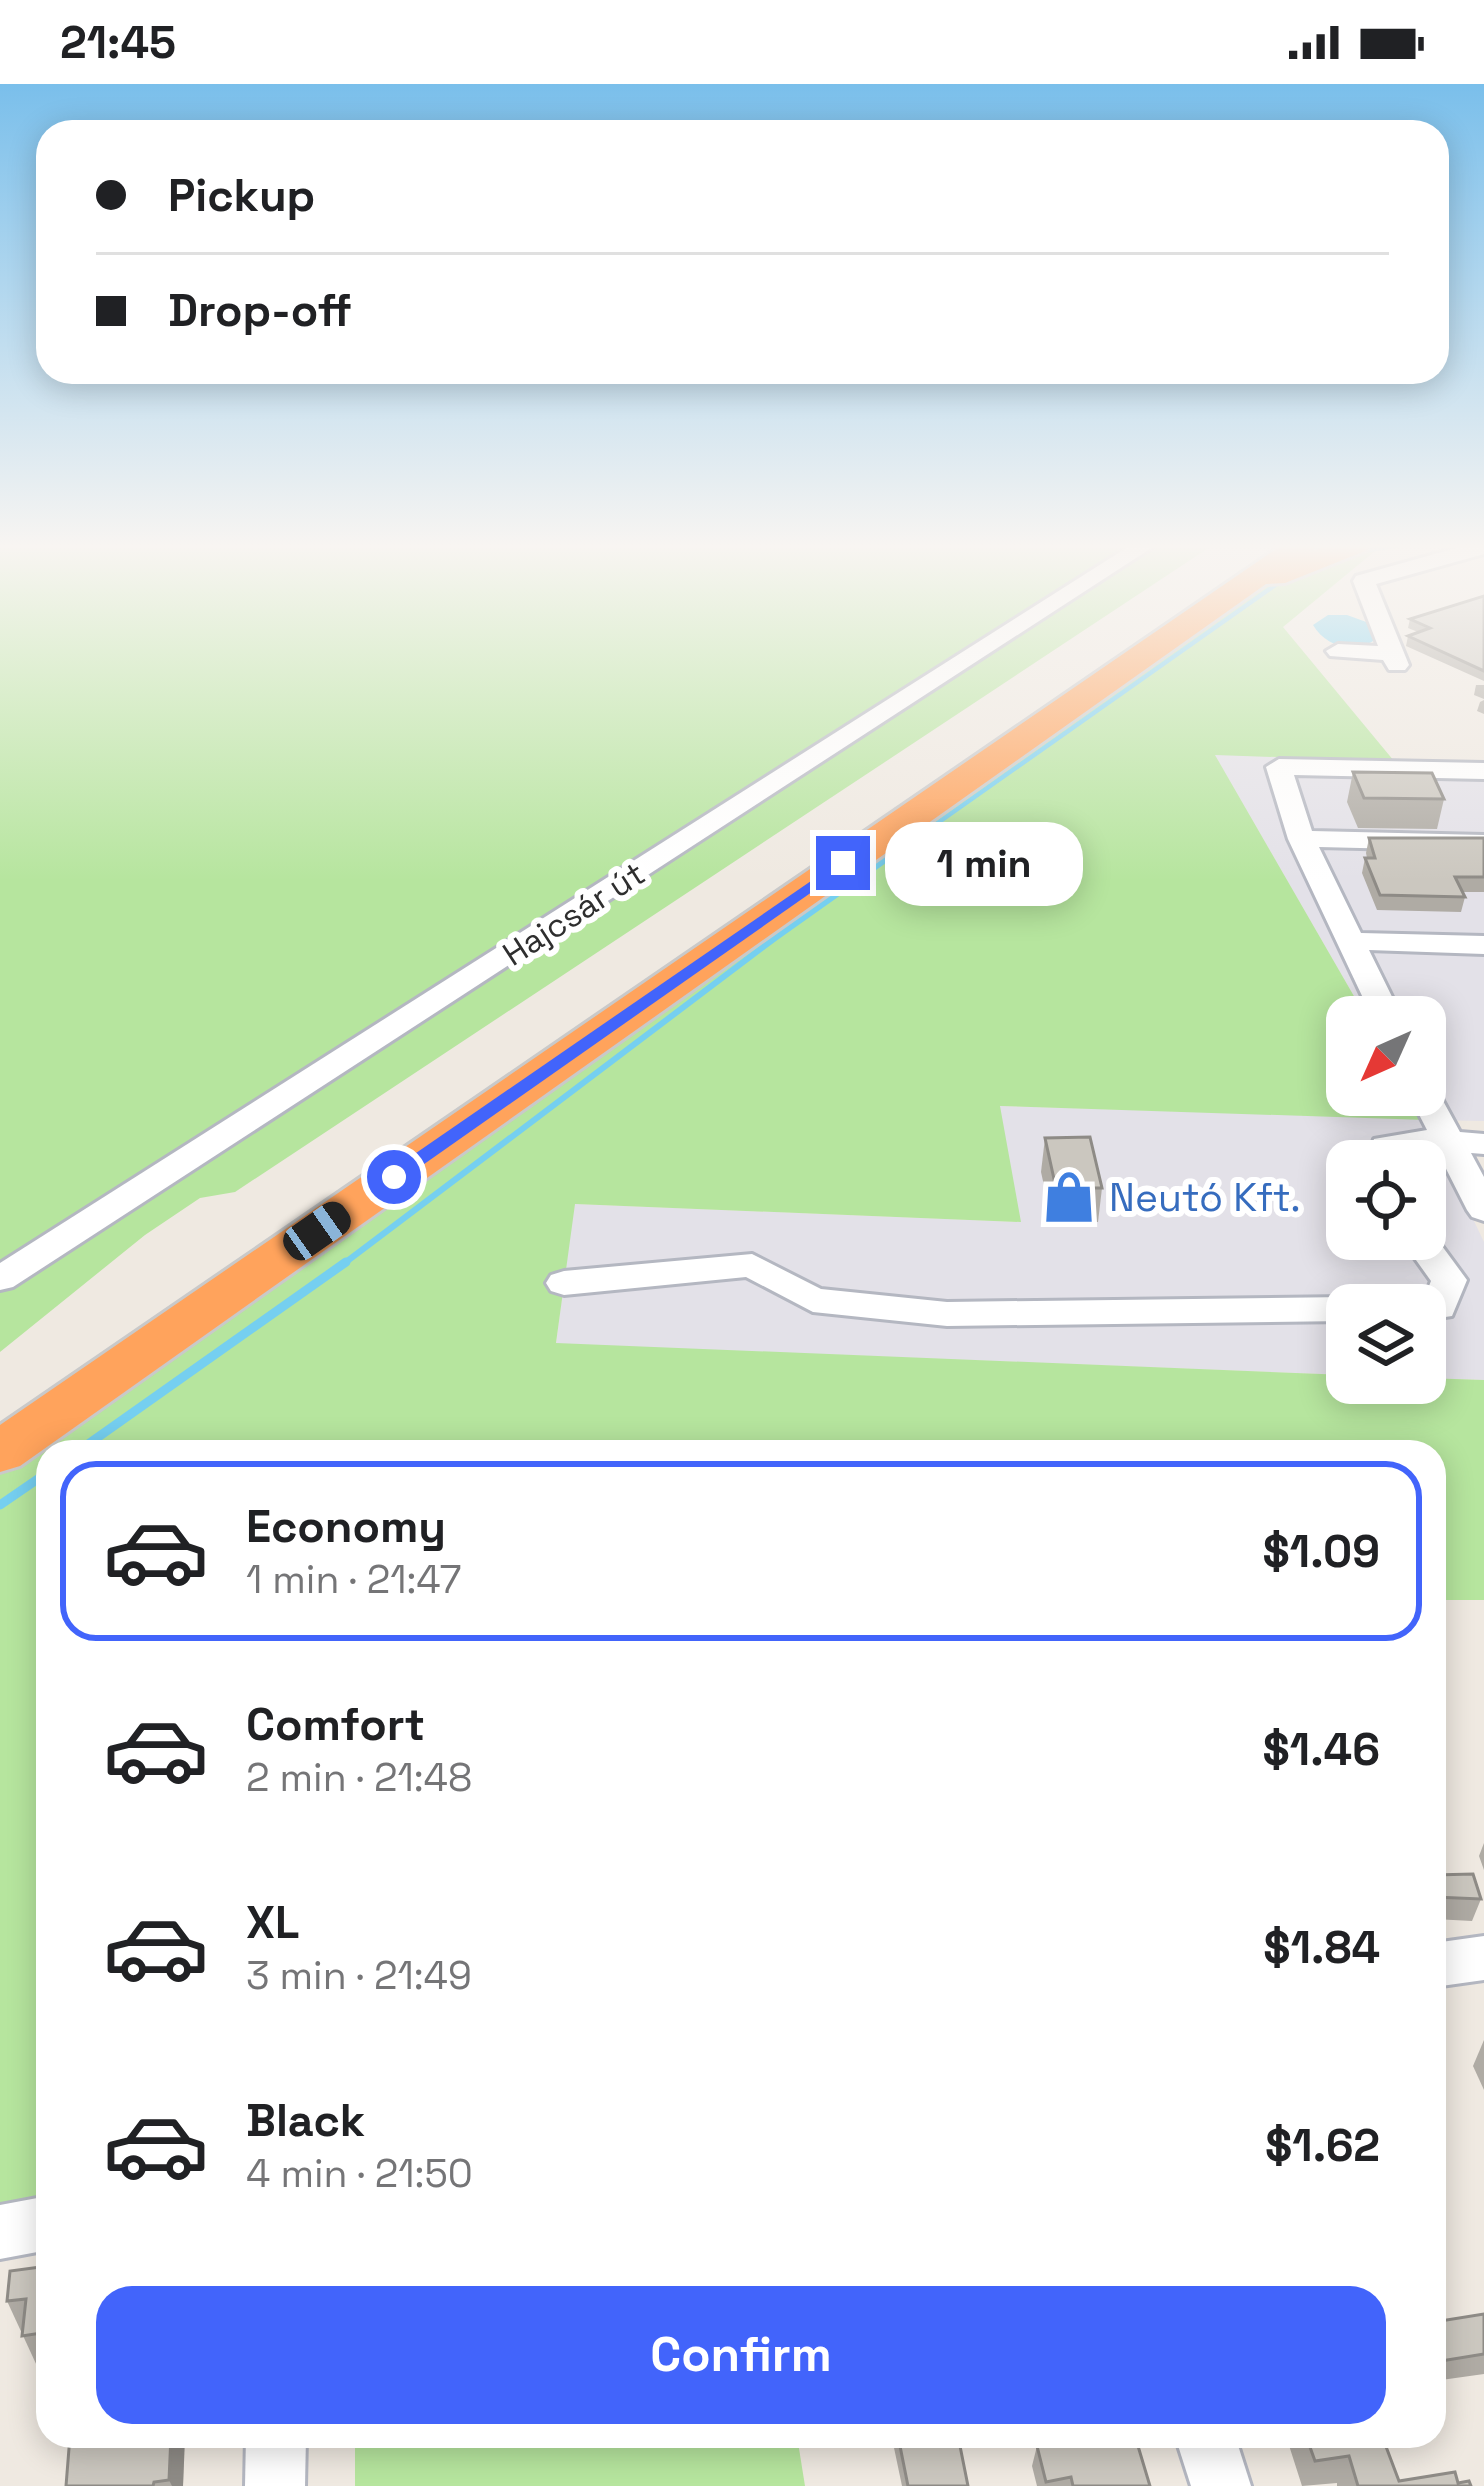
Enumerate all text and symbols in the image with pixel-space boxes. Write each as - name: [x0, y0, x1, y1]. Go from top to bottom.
- text: 21:45: [60, 14, 176, 71]
- text: Pickup: [168, 167, 315, 224]
- text: Drop-off: [168, 282, 352, 339]
- callout: 1 min: [885, 821, 1083, 905]
- route end: [816, 836, 870, 890]
- text: 1 min: [936, 839, 1032, 888]
- street label: Hajcsár út: [495, 853, 653, 975]
- north arrow: [1326, 996, 1446, 1116]
- map controls: [1326, 996, 1446, 1404]
- button: locate: [1326, 1140, 1446, 1260]
- route start: [367, 1150, 421, 1204]
- shop icon: Neutó Kft.: [1040, 1168, 1098, 1226]
- place label: Neutó Kft.: [1109, 1173, 1301, 1222]
- car: [277, 1196, 357, 1266]
- button: layers: [1326, 1284, 1446, 1404]
- icon: car: [102, 1497, 210, 1605]
- text: Economy: [246, 1498, 446, 1555]
- text: $1.09: [1263, 1523, 1380, 1580]
- text: 1 min · 21:47: [246, 1555, 461, 1604]
- icon: car: [102, 1695, 210, 1803]
- text: Comfort: [246, 1696, 425, 1753]
- text: $1.46: [1263, 1721, 1380, 1778]
- text: 2 min · 21:48: [246, 1753, 472, 1802]
- icon: car: [102, 1893, 210, 2001]
- text: XL: [246, 1894, 299, 1951]
- text: $1.84: [1263, 1919, 1380, 1976]
- text: 3 min · 21:49: [246, 1951, 472, 2000]
- icon: car: [102, 2091, 210, 2199]
- text: Black: [246, 2092, 365, 2149]
- text: $1.62: [1265, 2117, 1380, 2174]
- text: 4 min · 21:50: [246, 2149, 473, 2198]
- button: Confirm: [96, 2286, 1386, 2424]

